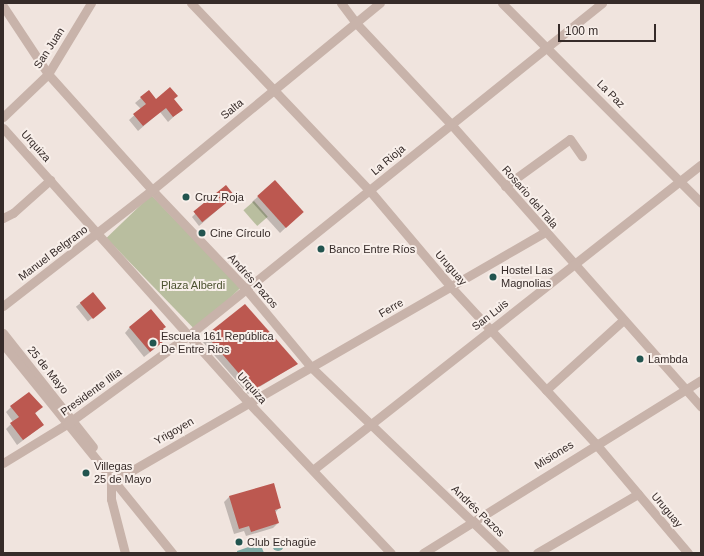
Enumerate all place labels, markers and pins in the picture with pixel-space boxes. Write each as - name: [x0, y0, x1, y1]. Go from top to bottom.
- place label: Cruz Roja: [195, 190, 244, 204]
- marker: Cruz Roja: [180, 191, 192, 203]
- place label: Cine Círculo: [210, 226, 271, 240]
- marker: Cine Círculo: [197, 228, 207, 238]
- place label: Banco Entre Ríos: [329, 242, 415, 256]
- marker: Banco Entre Ríos: [316, 244, 326, 254]
- place label: Hostel Las Magnolias: [501, 264, 553, 290]
- marker: Hostel Las Magnolias: [488, 272, 498, 282]
- place label: Escuela 161 República De Entre Rios: [161, 330, 274, 356]
- marker: Escuela 161 República De Entre Rios: [148, 338, 158, 348]
- place label: Lambda: [648, 352, 688, 366]
- marker: Lambda: [635, 354, 645, 364]
- place label: Villegas 25 de Mayo: [94, 460, 151, 486]
- marker: Villegas 25 de Mayo: [81, 468, 91, 478]
- place label: Club Echagüe: [247, 535, 316, 549]
- marker: Club Echagüe: [234, 537, 244, 547]

